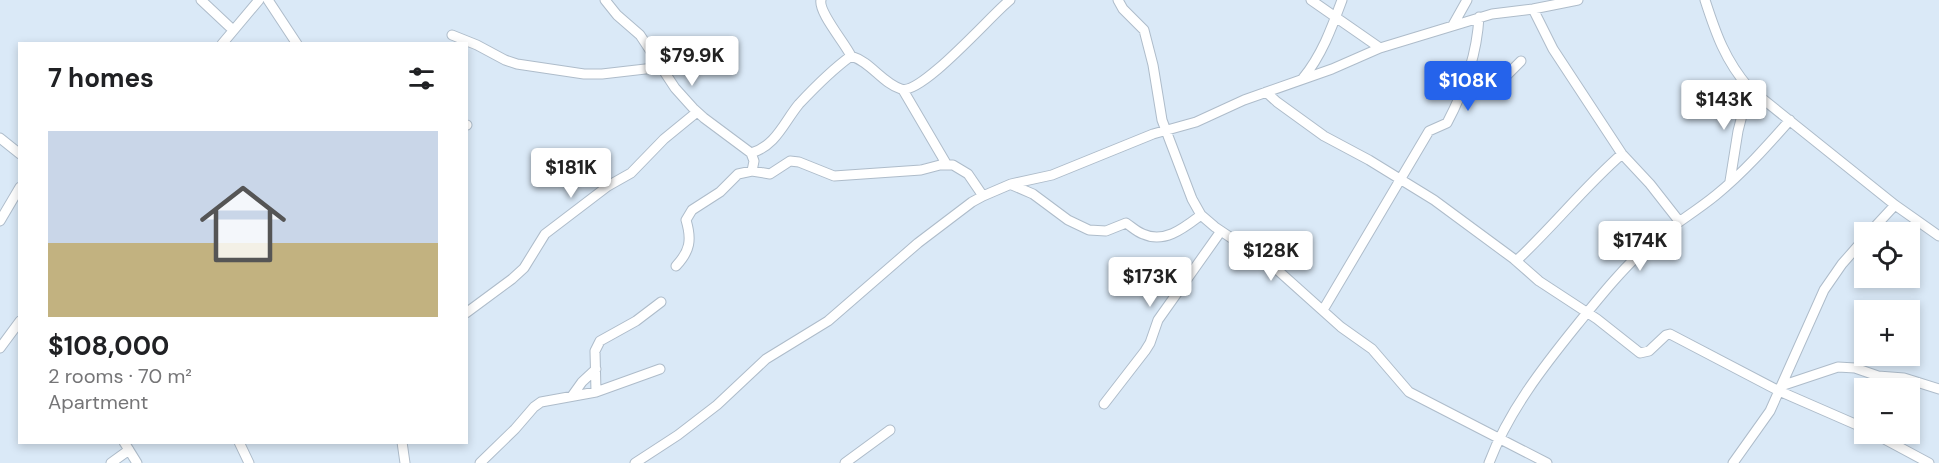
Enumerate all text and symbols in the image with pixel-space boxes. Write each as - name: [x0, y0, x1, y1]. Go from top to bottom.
- pin: $79.9K: [643, 36, 741, 87]
- text: $79.9K: [660, 42, 724, 68]
- text: 7 homes: [48, 61, 154, 95]
- pin: $108K: [1426, 61, 1510, 112]
- icon: filters: [405, 62, 438, 95]
- text: $108K: [1438, 67, 1498, 93]
- pin: $143K: [1682, 80, 1766, 131]
- text: $143K: [1695, 86, 1753, 112]
- pin: $181K: [529, 148, 613, 199]
- text: $181K: [545, 154, 597, 180]
- icon: home: [189, 170, 297, 278]
- pin: $174K: [1598, 221, 1682, 272]
- map controls: [1854, 222, 1920, 444]
- button: locate: [1854, 222, 1920, 288]
- text: $174K: [1612, 227, 1668, 253]
- pin: $128K: [1229, 231, 1313, 282]
- text: $128K: [1243, 237, 1299, 263]
- pin: $173K: [1108, 257, 1192, 308]
- text: $173K: [1122, 263, 1178, 289]
- button: +: [1854, 300, 1920, 366]
- text: $108,000: [48, 329, 169, 363]
- text: 2 rooms · 70 m²: [48, 363, 192, 389]
- button: −: [1854, 378, 1920, 444]
- text: Apartment: [48, 389, 148, 415]

